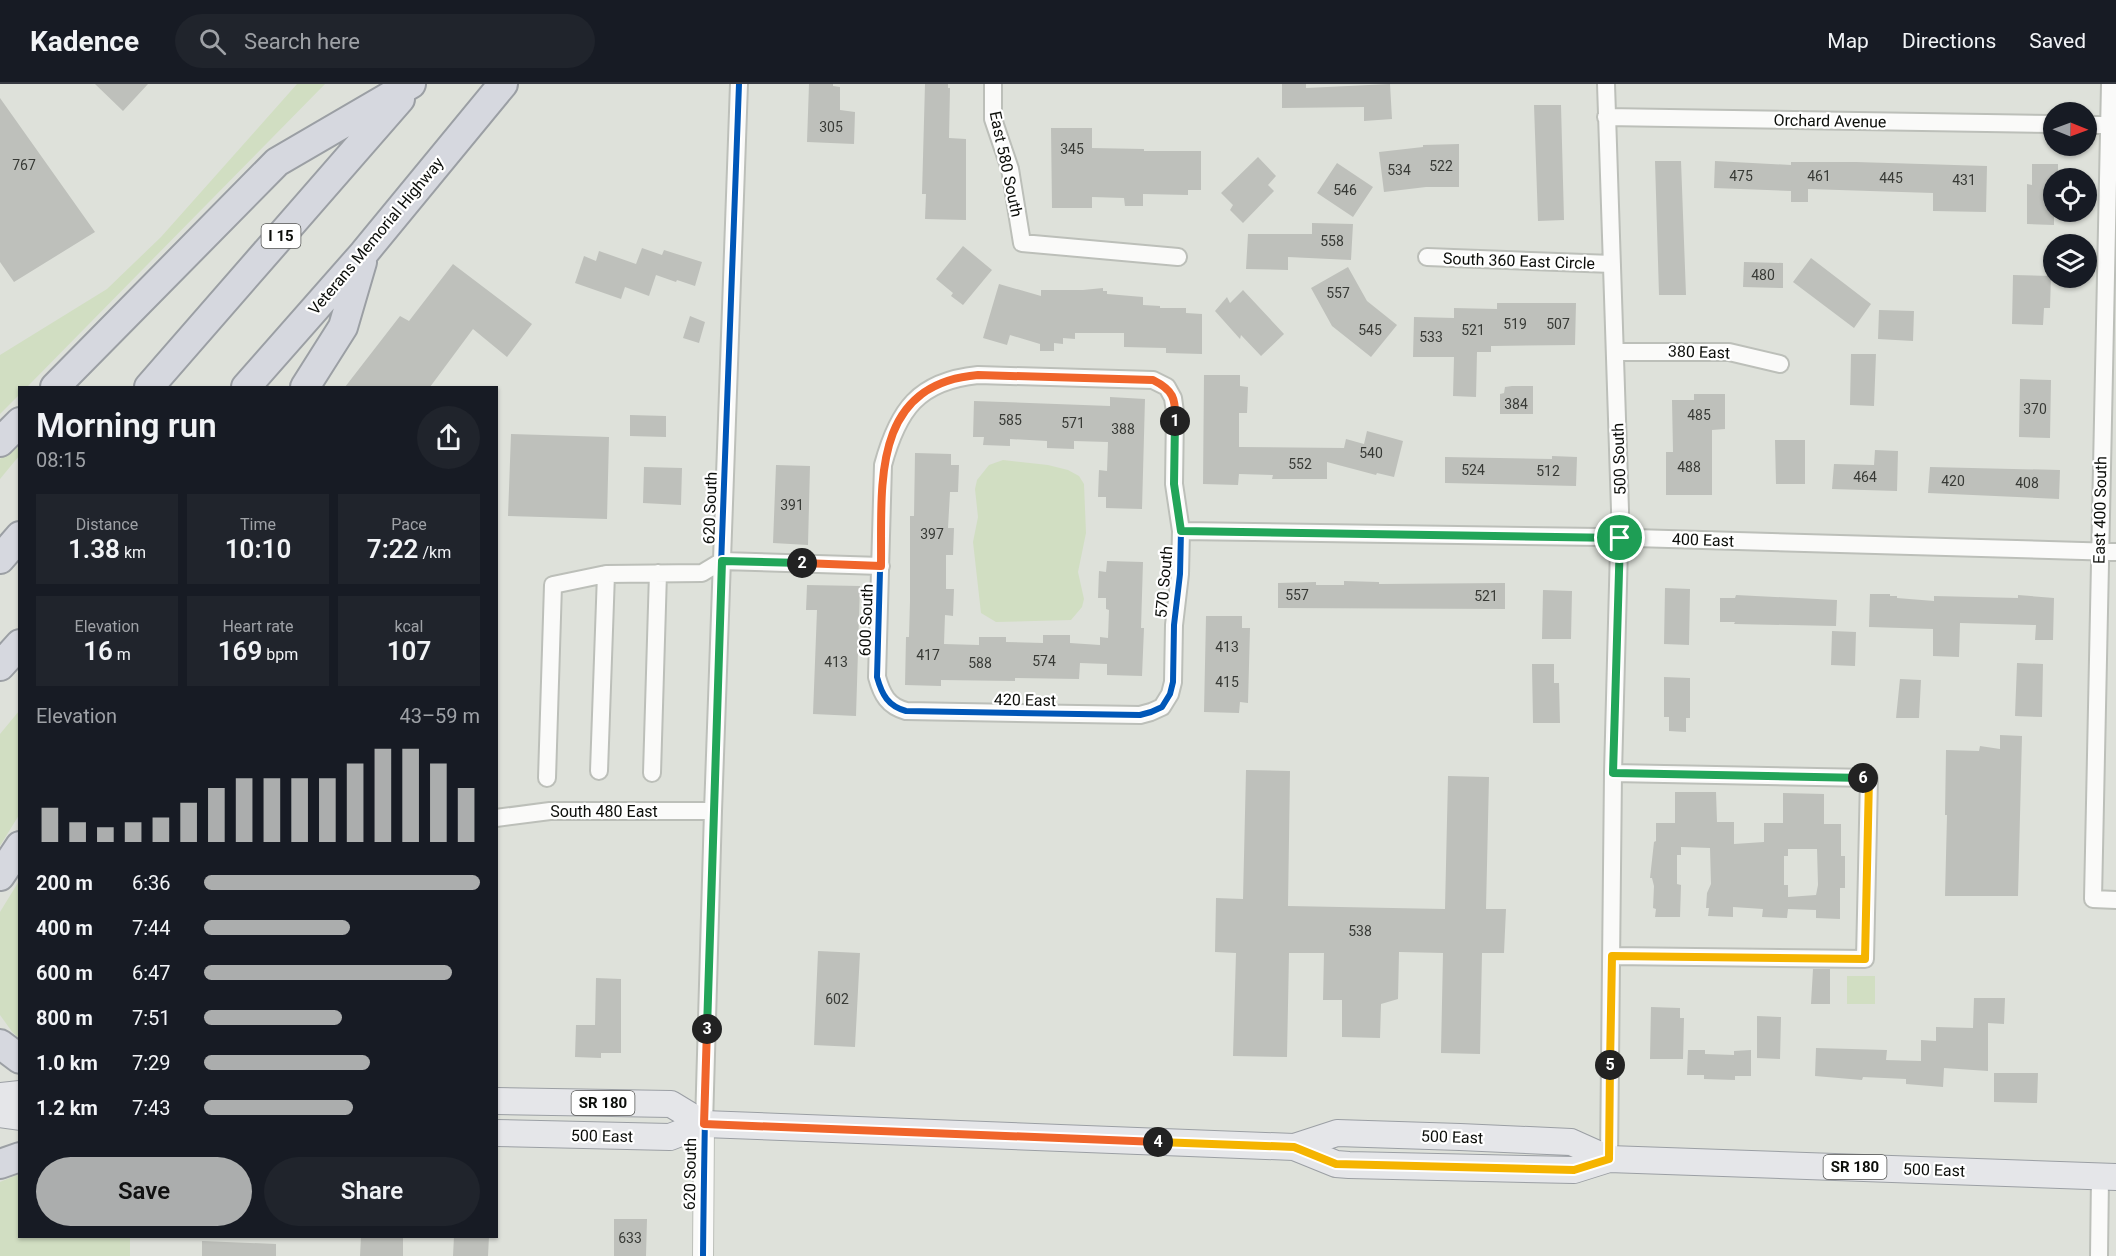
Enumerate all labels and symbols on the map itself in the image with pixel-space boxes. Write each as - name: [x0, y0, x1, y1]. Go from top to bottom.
- north arrow: [2043, 102, 2097, 156]
- street label: East 580 South: [986, 109, 1026, 219]
- street label: Orchard Avenue: [1773, 111, 1887, 131]
- house number: 305: [819, 119, 843, 135]
- house number: 345: [1060, 141, 1084, 157]
- street label: Veterans Memorial Highway: [305, 153, 448, 319]
- house number: 767: [12, 157, 36, 173]
- house number: 522: [1429, 158, 1453, 174]
- house number: 534: [1387, 162, 1411, 178]
- house number: 475: [1729, 168, 1753, 184]
- house number: 461: [1807, 168, 1831, 184]
- house number: 445: [1879, 170, 1903, 186]
- house number: 431: [1952, 172, 1976, 188]
- house number: 546: [1333, 182, 1357, 198]
- road number: I 15: [262, 224, 300, 248]
- house number: 558: [1320, 233, 1344, 249]
- street label: South 360 East Circle: [1443, 249, 1595, 273]
- house number: 480: [1751, 267, 1775, 283]
- house number: 557: [1326, 285, 1350, 301]
- house number: 519: [1503, 316, 1527, 332]
- house number: 507: [1546, 316, 1570, 332]
- house number: 545: [1358, 322, 1382, 338]
- house number: 521: [1461, 322, 1485, 338]
- house number: 533: [1419, 329, 1443, 345]
- street label: 380 East: [1668, 341, 1730, 363]
- house number: 384: [1504, 396, 1528, 412]
- house number: 370: [2023, 401, 2047, 417]
- pin: 1: [1160, 406, 1190, 436]
- house number: 485: [1687, 407, 1711, 423]
- house number: 585: [998, 412, 1022, 428]
- house number: 571: [1061, 415, 1085, 431]
- house number: 388: [1111, 421, 1135, 437]
- street label: 500 South: [1608, 422, 1630, 496]
- house number: 540: [1359, 445, 1383, 461]
- house number: 552: [1288, 456, 1312, 472]
- street label: East 400 South: [2090, 456, 2110, 564]
- house number: 488: [1677, 459, 1701, 475]
- house number: 524: [1461, 462, 1485, 478]
- house number: 512: [1536, 463, 1560, 479]
- house number: 464: [1853, 469, 1877, 485]
- street label: 620 South: [699, 471, 721, 545]
- house number: 420: [1941, 473, 1965, 489]
- house number: 408: [2015, 475, 2039, 491]
- house number: 391: [780, 497, 804, 513]
- pin: [1594, 512, 1645, 563]
- house number: 397: [920, 526, 944, 542]
- street label: 400 East: [1672, 529, 1734, 551]
- street label: 570 South: [1151, 545, 1177, 619]
- pin: 2: [787, 548, 817, 578]
- street label: 600 South: [855, 583, 877, 657]
- house number: 557: [1285, 587, 1309, 603]
- house number: 521: [1474, 588, 1498, 604]
- house number: 413: [1215, 639, 1239, 655]
- house number: 417: [916, 647, 940, 663]
- house number: 574: [1032, 653, 1056, 669]
- house number: 413: [824, 654, 848, 670]
- house number: 588: [968, 655, 992, 671]
- house number: 415: [1215, 674, 1239, 690]
- street label: 420 East: [994, 690, 1056, 710]
- pin: 6: [1848, 763, 1878, 793]
- street label: South 480 East: [550, 802, 658, 821]
- house number: 538: [1348, 923, 1372, 939]
- house number: 602: [825, 991, 849, 1007]
- pin: 3: [692, 1014, 722, 1044]
- pin: 5: [1595, 1050, 1625, 1080]
- road number: SR 180: [572, 1091, 634, 1115]
- street label: 500 East: [571, 1126, 633, 1146]
- street label: 500 East: [1421, 1126, 1483, 1148]
- pin: 4: [1143, 1127, 1173, 1157]
- street label: 620 South: [680, 1138, 700, 1210]
- road number: SR 180: [1824, 1155, 1886, 1179]
- street label: 500 East: [1903, 1159, 1965, 1181]
- house number: 633: [618, 1230, 642, 1246]

